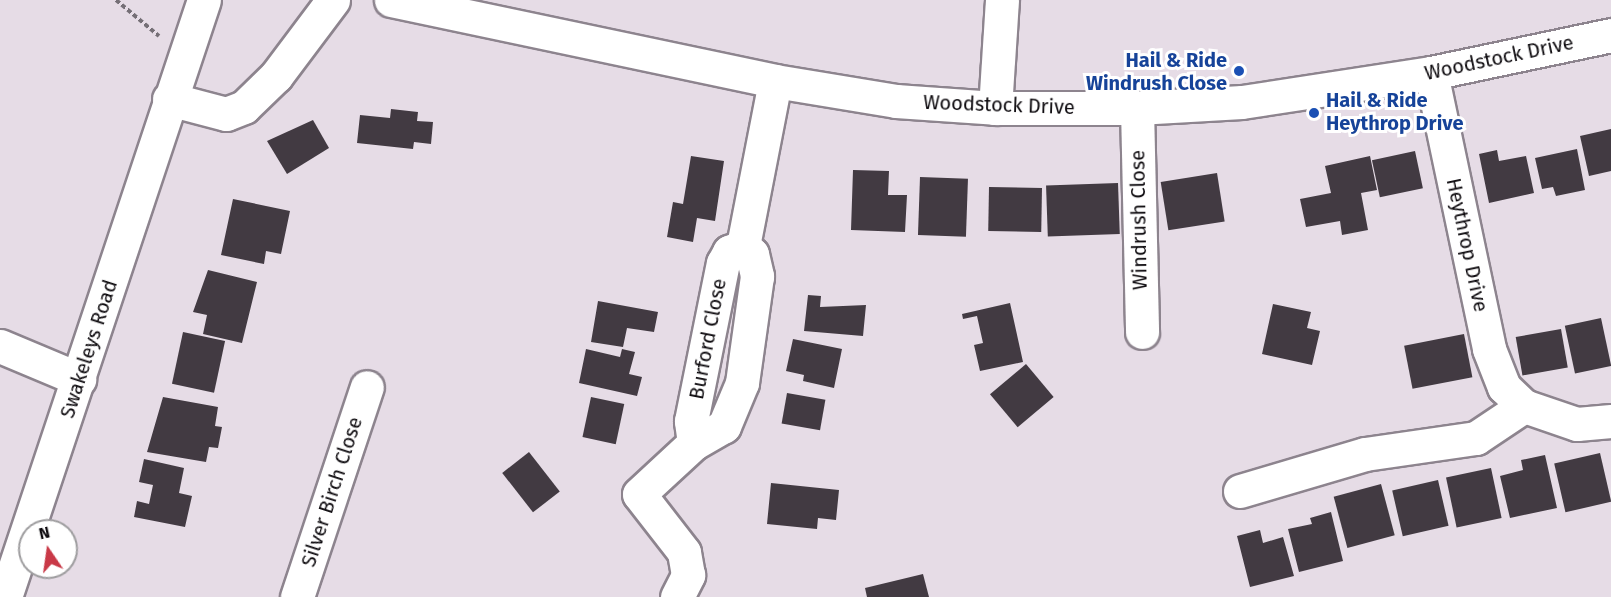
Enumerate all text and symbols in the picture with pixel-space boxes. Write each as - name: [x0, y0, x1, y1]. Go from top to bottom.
- street label: Woodstock Drive: [1422, 31, 1576, 85]
- place label: Hail & Ride Windrush Close: [1086, 48, 1227, 95]
- marker: Hail & Ride Windrush Close: [1232, 64, 1246, 78]
- place label: Hail & Ride Heythrop Drive: [1326, 89, 1463, 136]
- street label: Woodstock Drive: [923, 90, 1075, 120]
- marker: Hail & Ride Heythrop Drive: [1307, 106, 1321, 120]
- street label: Windrush Close: [1126, 150, 1152, 290]
- street label: Heythrop Drive: [1441, 176, 1493, 314]
- street label: Burford Close: [685, 276, 731, 402]
- street label: Swakeleys Road: [55, 277, 123, 421]
- street label: Silver Birch Close: [296, 414, 368, 570]
- north arrow: [18, 519, 78, 579]
- text: N: [37, 522, 52, 543]

